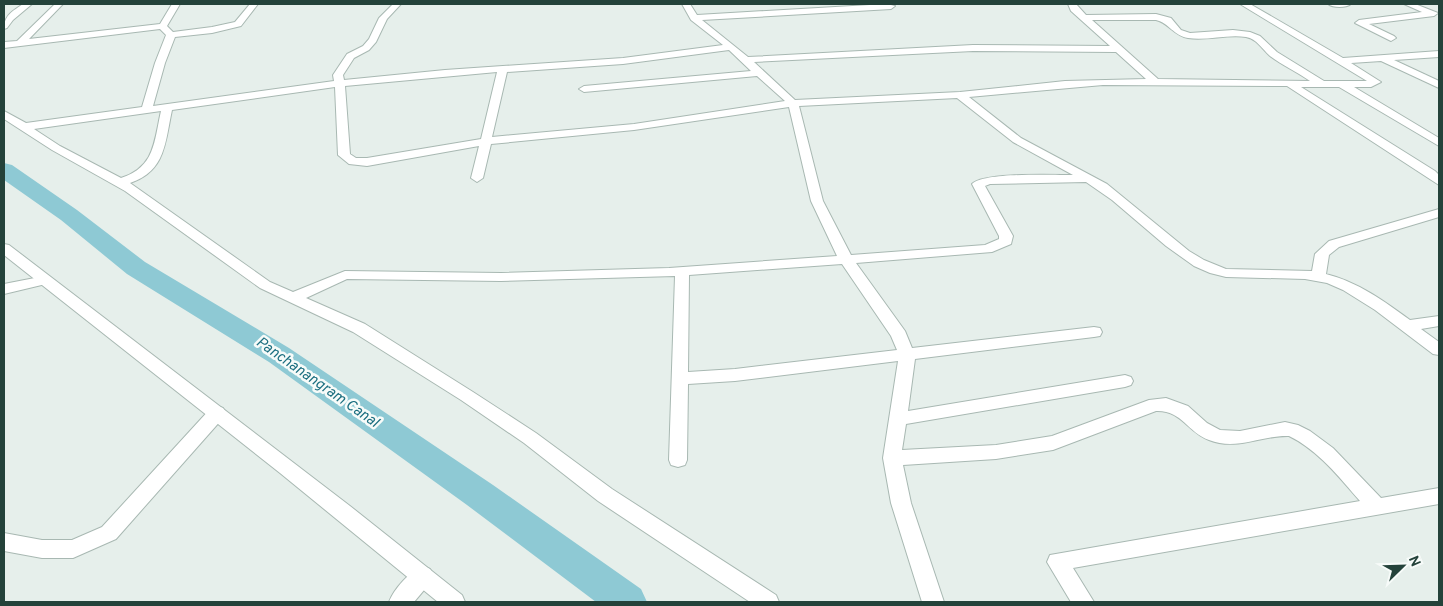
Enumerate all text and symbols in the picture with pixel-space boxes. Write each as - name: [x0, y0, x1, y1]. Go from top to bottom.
- water label: Panchanangram Canal: [252, 333, 383, 433]
- north arrow: [1378, 541, 1428, 591]
- text: N: [1404, 554, 1423, 569]

